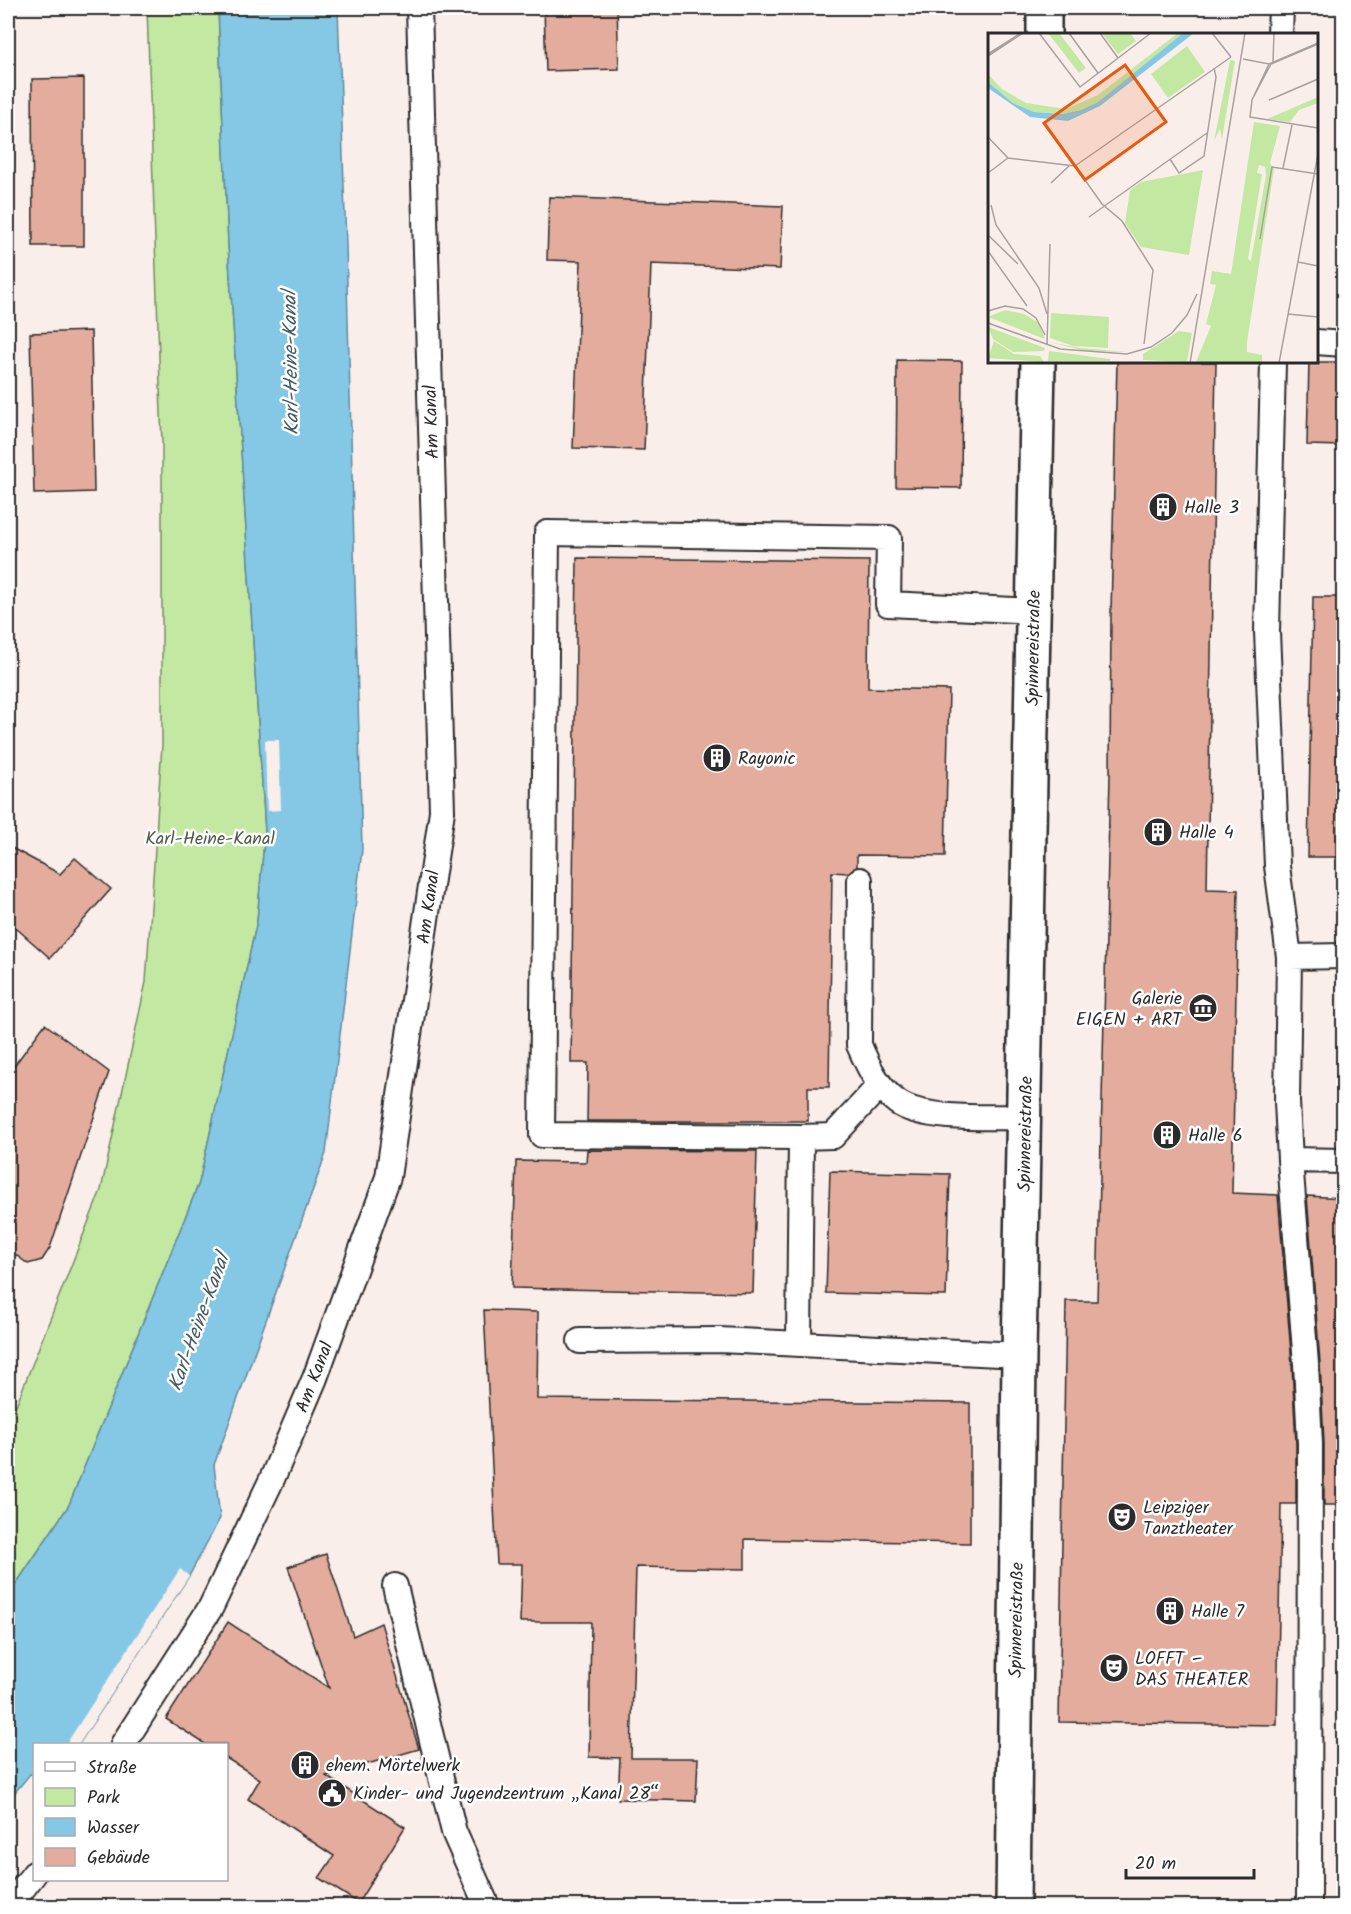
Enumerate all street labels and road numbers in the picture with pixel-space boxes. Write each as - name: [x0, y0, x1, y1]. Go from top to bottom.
- street label: Am Kanal: [417, 384, 448, 459]
- street label: Spinnereistraße: [1019, 590, 1050, 706]
- street label: Am Kanal: [410, 868, 449, 946]
- street label: Spinnereistraße: [1011, 1076, 1042, 1192]
- street label: Am Kanal: [289, 1337, 342, 1417]
- street label: Spinnereistraße: [1002, 1562, 1033, 1678]

